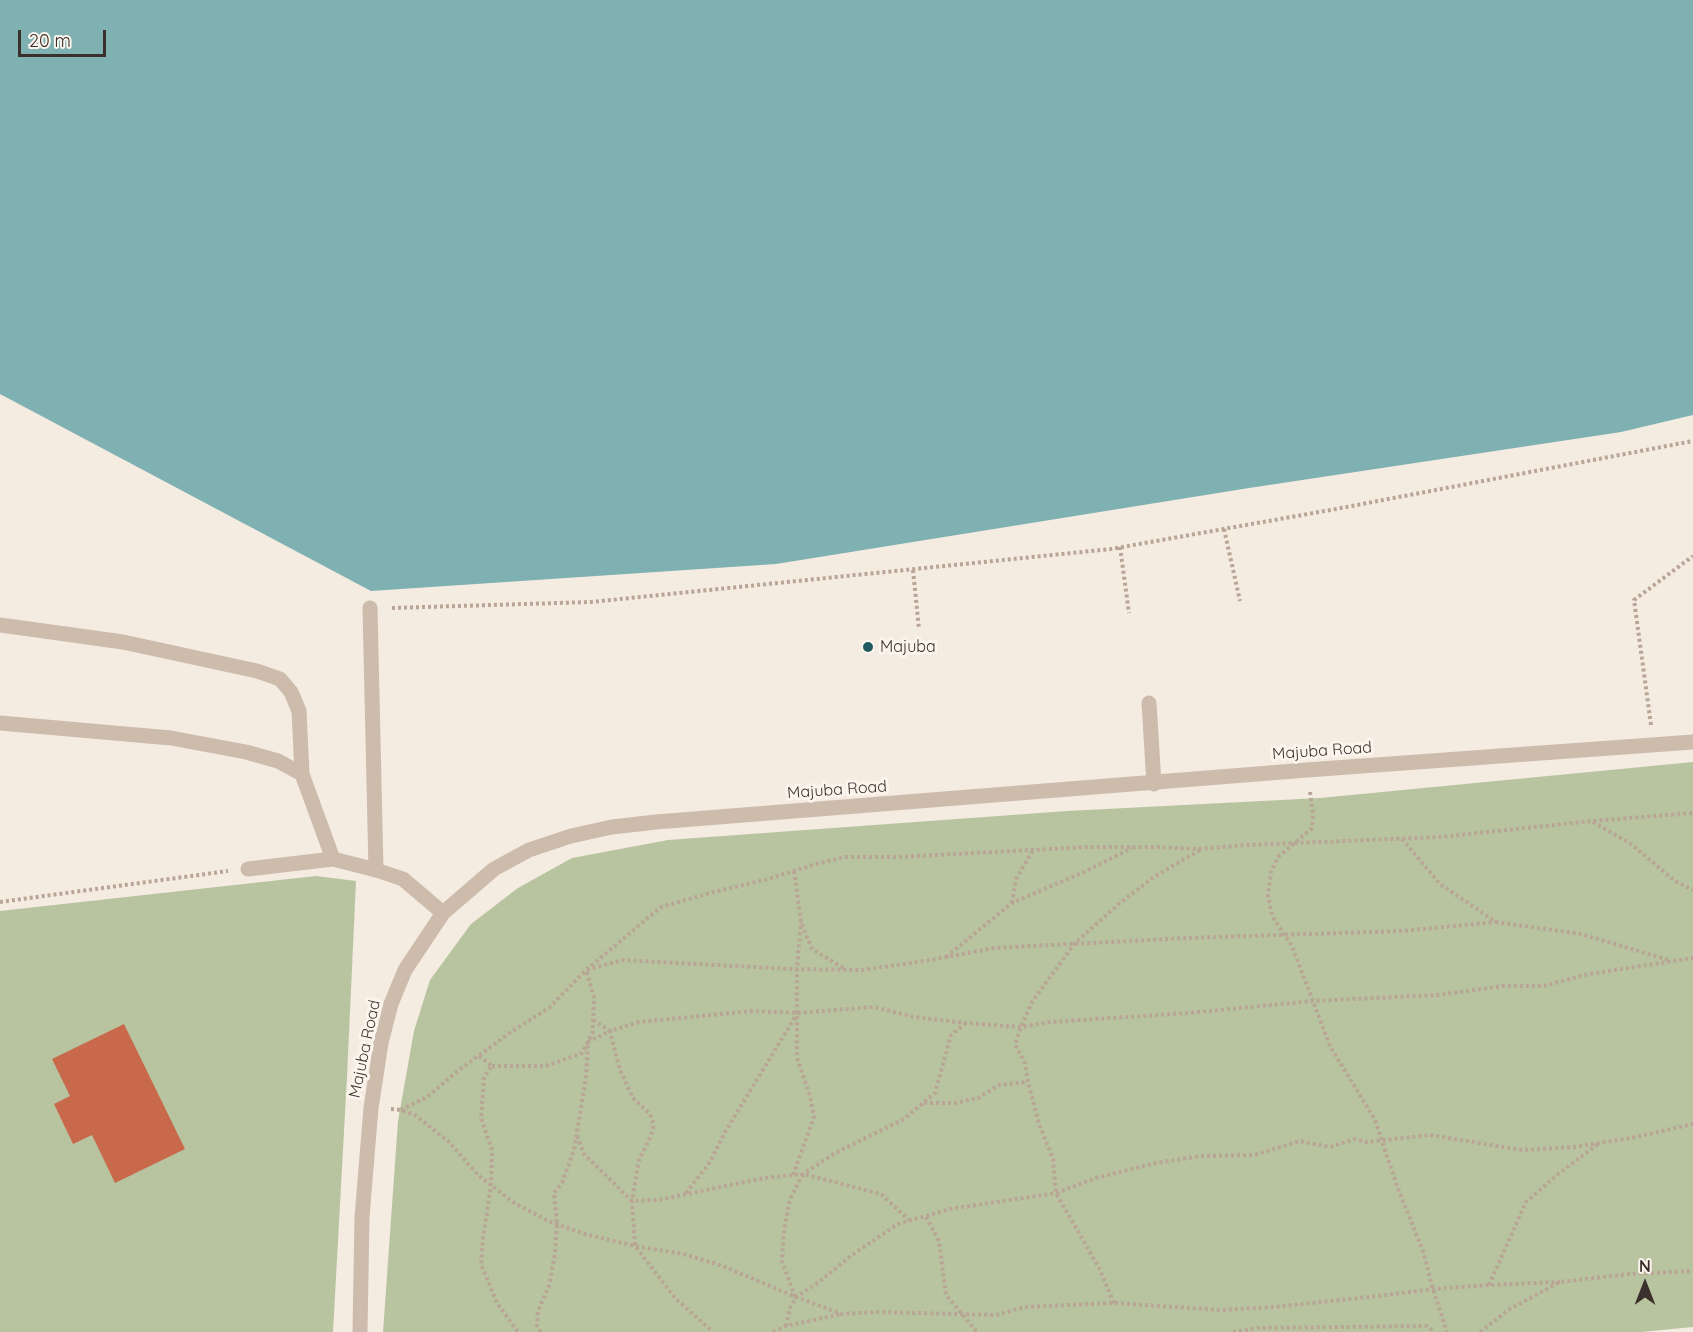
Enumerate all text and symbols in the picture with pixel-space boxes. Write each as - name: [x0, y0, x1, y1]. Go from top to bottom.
- scale bar: [21, 18, 110, 56]
- text: 20 m: [29, 29, 71, 52]
- place label: Majuba: [880, 637, 936, 657]
- marker: Majuba: [861, 640, 875, 654]
- street label: Majuba Road: [1272, 738, 1372, 764]
- street label: Majuba Road: [787, 777, 887, 803]
- street label: Majuba Road: [345, 998, 385, 1100]
- north arrow: [1615, 1254, 1675, 1314]
- text: N: [1639, 1256, 1651, 1276]

